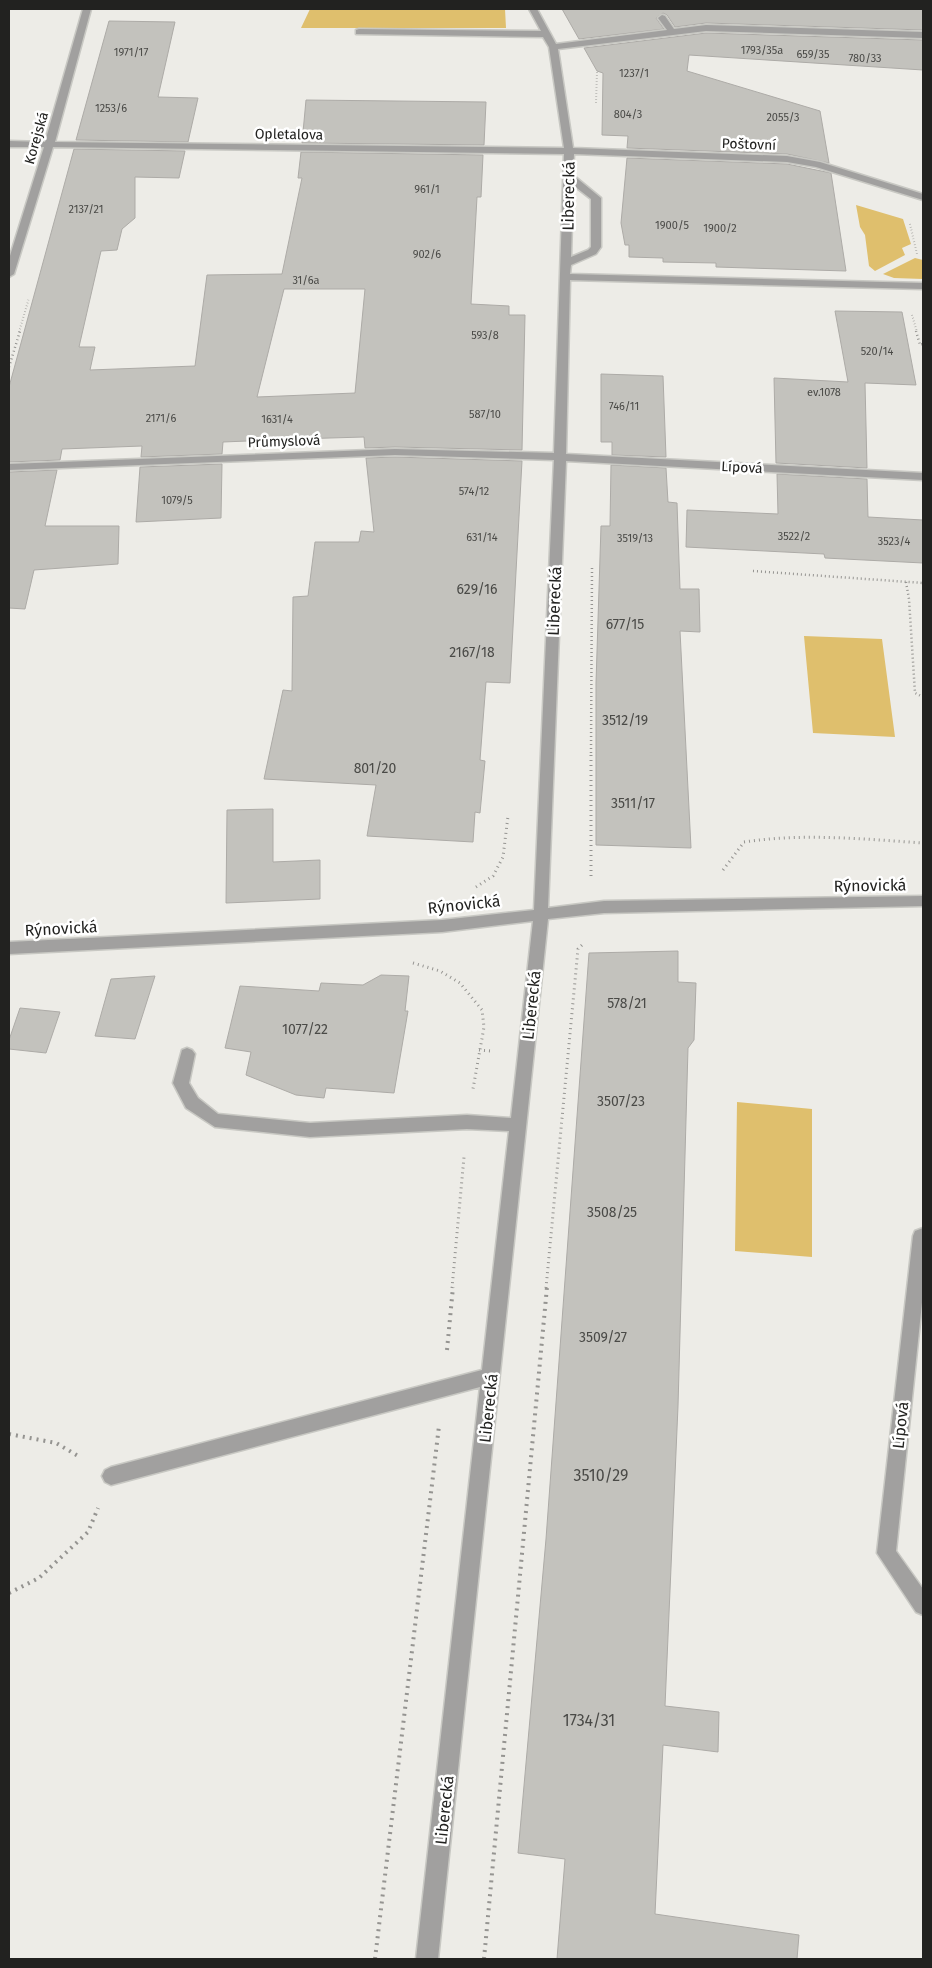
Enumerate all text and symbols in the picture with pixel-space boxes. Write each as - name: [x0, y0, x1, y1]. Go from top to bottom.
- house number: 1793/35a: [741, 44, 783, 57]
- house number: 1971/17: [114, 46, 148, 59]
- house number: 659/35: [797, 48, 830, 61]
- house number: 780/33: [848, 52, 882, 65]
- house number: 1237/1: [619, 67, 649, 80]
- house number: 1253/6: [95, 102, 127, 115]
- house number: 804/3: [614, 108, 642, 121]
- street label: Korejská: [21, 110, 52, 166]
- house number: 2055/3: [766, 111, 800, 124]
- street label: Opletalova: [255, 125, 323, 144]
- street label: Poštovní: [721, 135, 777, 154]
- street label: Liberecká: [558, 161, 579, 231]
- house number: 961/1: [414, 183, 440, 196]
- house number: 2137/21: [68, 203, 104, 216]
- house number: 1900/5: [655, 219, 689, 232]
- house number: 1900/2: [703, 222, 737, 235]
- house number: 902/6: [413, 248, 441, 261]
- house number: 31/6a: [292, 274, 320, 287]
- house number: 593/8: [471, 329, 499, 342]
- house number: 520/14: [861, 345, 893, 358]
- house number: ev.1078: [807, 386, 841, 399]
- house number: 746/11: [609, 400, 639, 413]
- house number: 587/10: [469, 408, 501, 421]
- house number: 2171/6: [146, 412, 176, 425]
- house number: 1631/4: [261, 413, 293, 426]
- street label: Průmyslová: [247, 432, 321, 451]
- street label: Lípová: [721, 458, 763, 477]
- house number: 574/12: [459, 485, 489, 498]
- house number: 1079/5: [161, 494, 193, 507]
- house number: 3522/2: [778, 530, 810, 543]
- house number: 631/14: [466, 531, 498, 544]
- house number: 3519/13: [617, 532, 653, 545]
- house number: 3523/4: [878, 535, 910, 548]
- street label: Liberecká: [544, 566, 565, 636]
- house number: 629/16: [457, 581, 497, 598]
- house number: 677/15: [606, 616, 644, 633]
- house number: 2167/18: [449, 644, 495, 661]
- house number: 3512/19: [602, 712, 648, 729]
- house number: 801/20: [354, 760, 397, 777]
- house number: 3511/17: [611, 795, 655, 812]
- street label: Rýnovická: [833, 875, 907, 896]
- street label: Rýnovická: [427, 891, 501, 918]
- street label: Rýnovická: [24, 917, 98, 940]
- street label: Liberecká: [518, 970, 545, 1041]
- house number: 578/21: [607, 995, 647, 1012]
- house number: 1077/22: [282, 1021, 328, 1038]
- house number: 3507/23: [597, 1093, 645, 1110]
- house number: 3508/25: [587, 1204, 637, 1221]
- house number: 3509/27: [579, 1329, 627, 1346]
- street label: Liberecká: [475, 1373, 502, 1444]
- street label: Lípová: [889, 1400, 912, 1450]
- house number: 3510/29: [574, 1466, 628, 1485]
- house number: 1734/31: [563, 1711, 615, 1730]
- street label: Liberecká: [431, 1775, 458, 1846]

